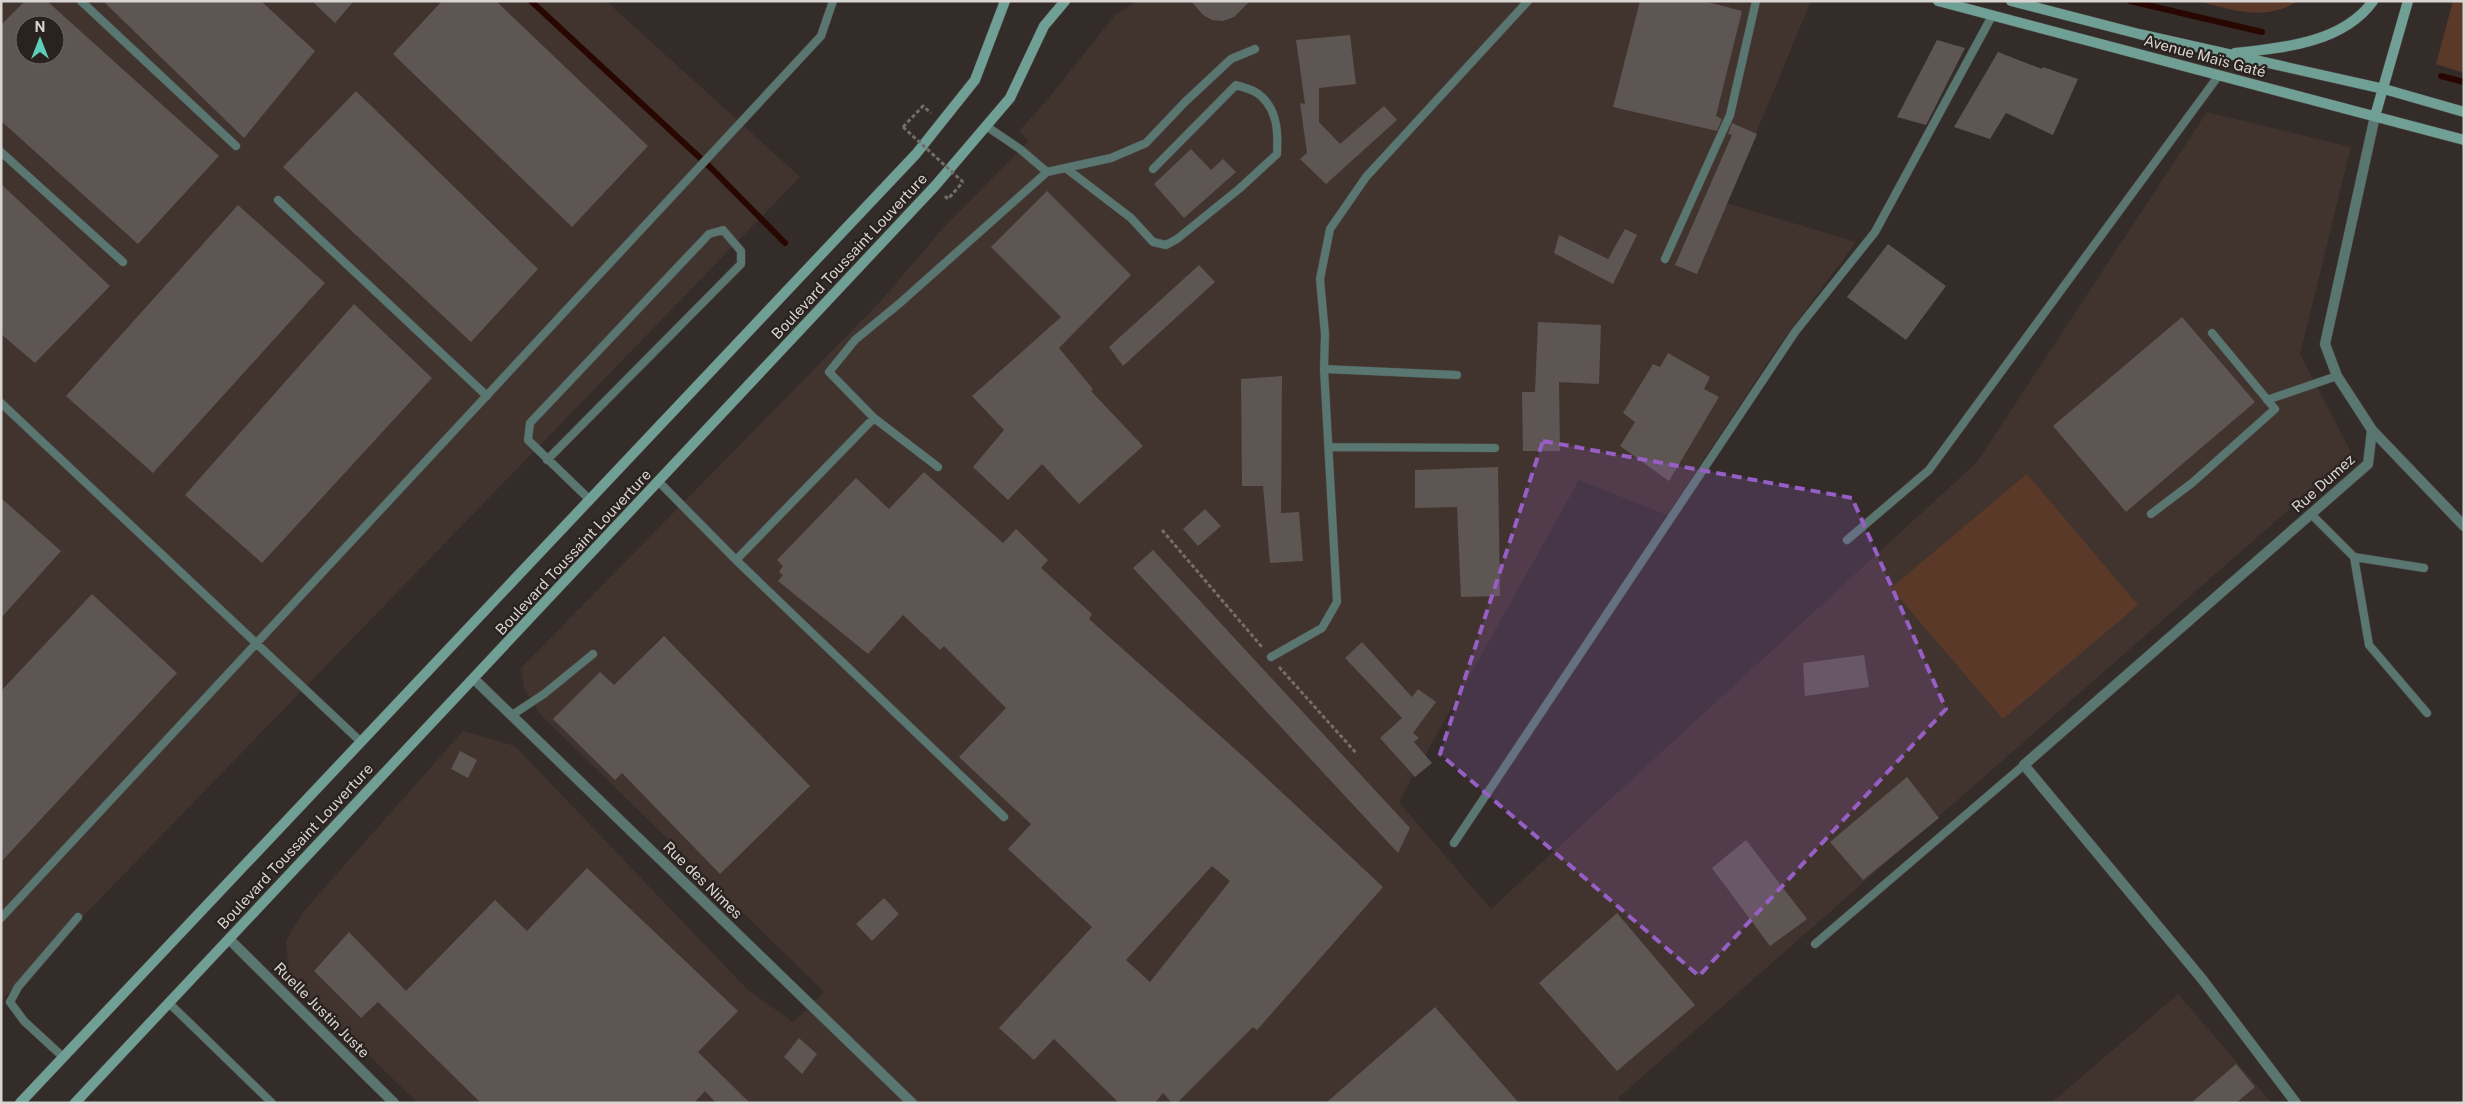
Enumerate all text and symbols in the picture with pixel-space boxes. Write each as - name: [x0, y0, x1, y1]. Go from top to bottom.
- north arrow: [15, 15, 65, 65]
- text: N: [35, 19, 45, 35]
- street label: Avenue Maïs Gaté: [2142, 32, 2268, 80]
- street label: Boulevard Toussaint Louverture: [768, 170, 930, 342]
- street label: Rue Dumez: [2288, 450, 2358, 516]
- street label: Boulevard Toussaint Louverture: [492, 466, 654, 638]
- street label: Boulevard Toussaint Louverture: [214, 760, 376, 932]
- street label: Rue des Nimes: [660, 838, 746, 922]
- street label: Ruelle Justin Juste: [271, 959, 373, 1061]

